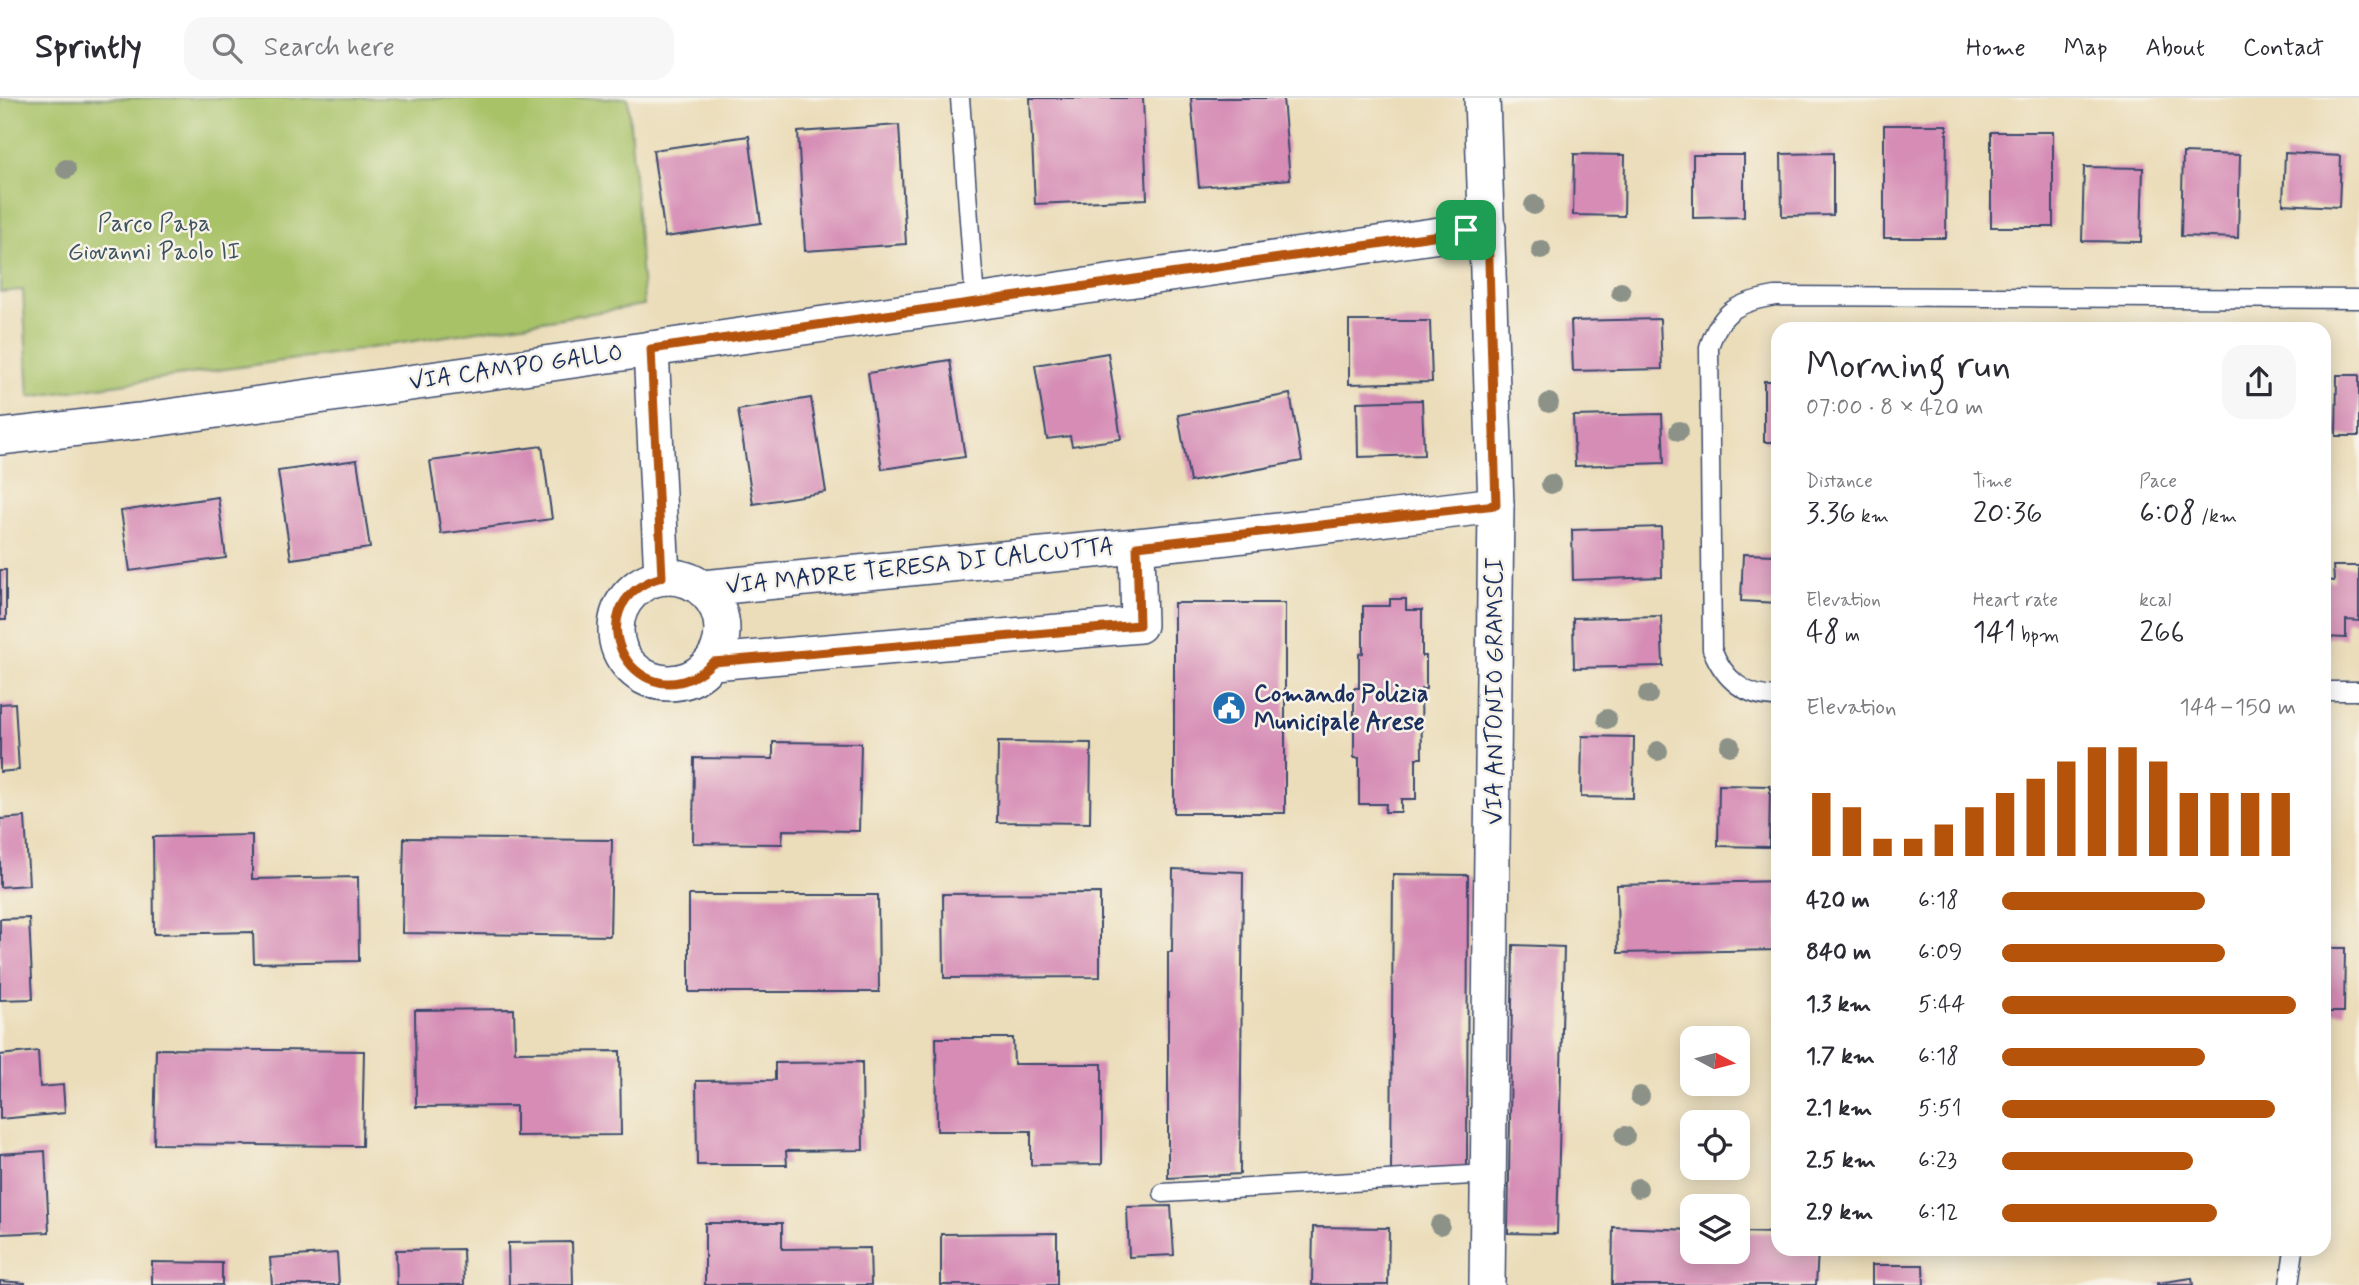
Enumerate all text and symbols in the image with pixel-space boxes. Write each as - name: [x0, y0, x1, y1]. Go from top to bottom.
- search box: [184, 17, 674, 80]
- text: Sprintly: [35, 26, 142, 70]
- icon: search: [208, 29, 246, 67]
- text: Search here: [264, 31, 395, 65]
- text: Home: [1966, 33, 2026, 64]
- text: Map: [2064, 33, 2108, 64]
- text: About: [2146, 33, 2205, 64]
- text: Contact: [2243, 33, 2324, 64]
- pin: [1436, 200, 1496, 260]
- park label: Parco Papa Giovanni Paolo II: [68, 209, 240, 268]
- icon: arrive: [1447, 211, 1485, 249]
- street label: VIA CAMPO GALLO: [407, 338, 625, 398]
- text: Morning run: [1806, 342, 2011, 391]
- button: share: [2222, 345, 2296, 419]
- text: 07:00 · 8 × 420 m: [1806, 393, 1984, 423]
- text: Distance: [1806, 469, 1873, 494]
- text: Time: [1973, 469, 2012, 494]
- text: Pace: [2139, 469, 2177, 494]
- text: 3.36: [1806, 494, 1856, 533]
- text: 20:36: [1973, 494, 2043, 533]
- text: 6:08: [2139, 494, 2196, 533]
- text: km: [1856, 504, 1889, 529]
- text: /km: [2196, 504, 2237, 529]
- street label: VIA MADRE TERESA DI CALCUTTA: [724, 531, 1116, 603]
- street label: VIA ANTONIO GRAMSCI: [1480, 557, 1511, 825]
- text: Elevation: [1806, 588, 1881, 613]
- text: Heart rate: [1973, 588, 2058, 613]
- text: kcal: [2139, 588, 2171, 613]
- text: 48: [1806, 613, 1840, 652]
- text: 141: [1973, 613, 2016, 652]
- text: 266: [2139, 613, 2185, 652]
- text: m: [1840, 623, 1860, 648]
- text: bpm: [2016, 623, 2059, 648]
- place label: Comando Polizia Municipale Arese: [1254, 679, 1429, 738]
- public building icon: Comando Polizia Municipale Arese: [1210, 689, 1248, 727]
- text: Elevation: [1806, 693, 1897, 723]
- text: 144–150 m: [2180, 693, 2296, 723]
- text: 420 m: [1806, 886, 1870, 916]
- text: 6:18: [1918, 886, 1959, 916]
- text: 840 m: [1806, 938, 1871, 968]
- text: 6:09: [1918, 938, 1962, 968]
- text: 1.3 km: [1806, 990, 1871, 1020]
- text: 5:44: [1918, 990, 1965, 1020]
- north arrow: [1680, 1026, 1750, 1096]
- map controls: [1680, 1026, 1750, 1264]
- text: 1.7 km: [1806, 1042, 1875, 1072]
- text: 6:18: [1918, 1042, 1959, 1072]
- text: 2.1 km: [1806, 1094, 1872, 1124]
- text: 5:51: [1918, 1094, 1962, 1124]
- button: locate: [1680, 1110, 1750, 1180]
- text: 2.5 km: [1806, 1146, 1876, 1176]
- text: 6:23: [1918, 1146, 1957, 1176]
- button: layers: [1680, 1194, 1750, 1264]
- text: 2.9 km: [1806, 1198, 1873, 1228]
- text: 6:12: [1918, 1198, 1958, 1228]

